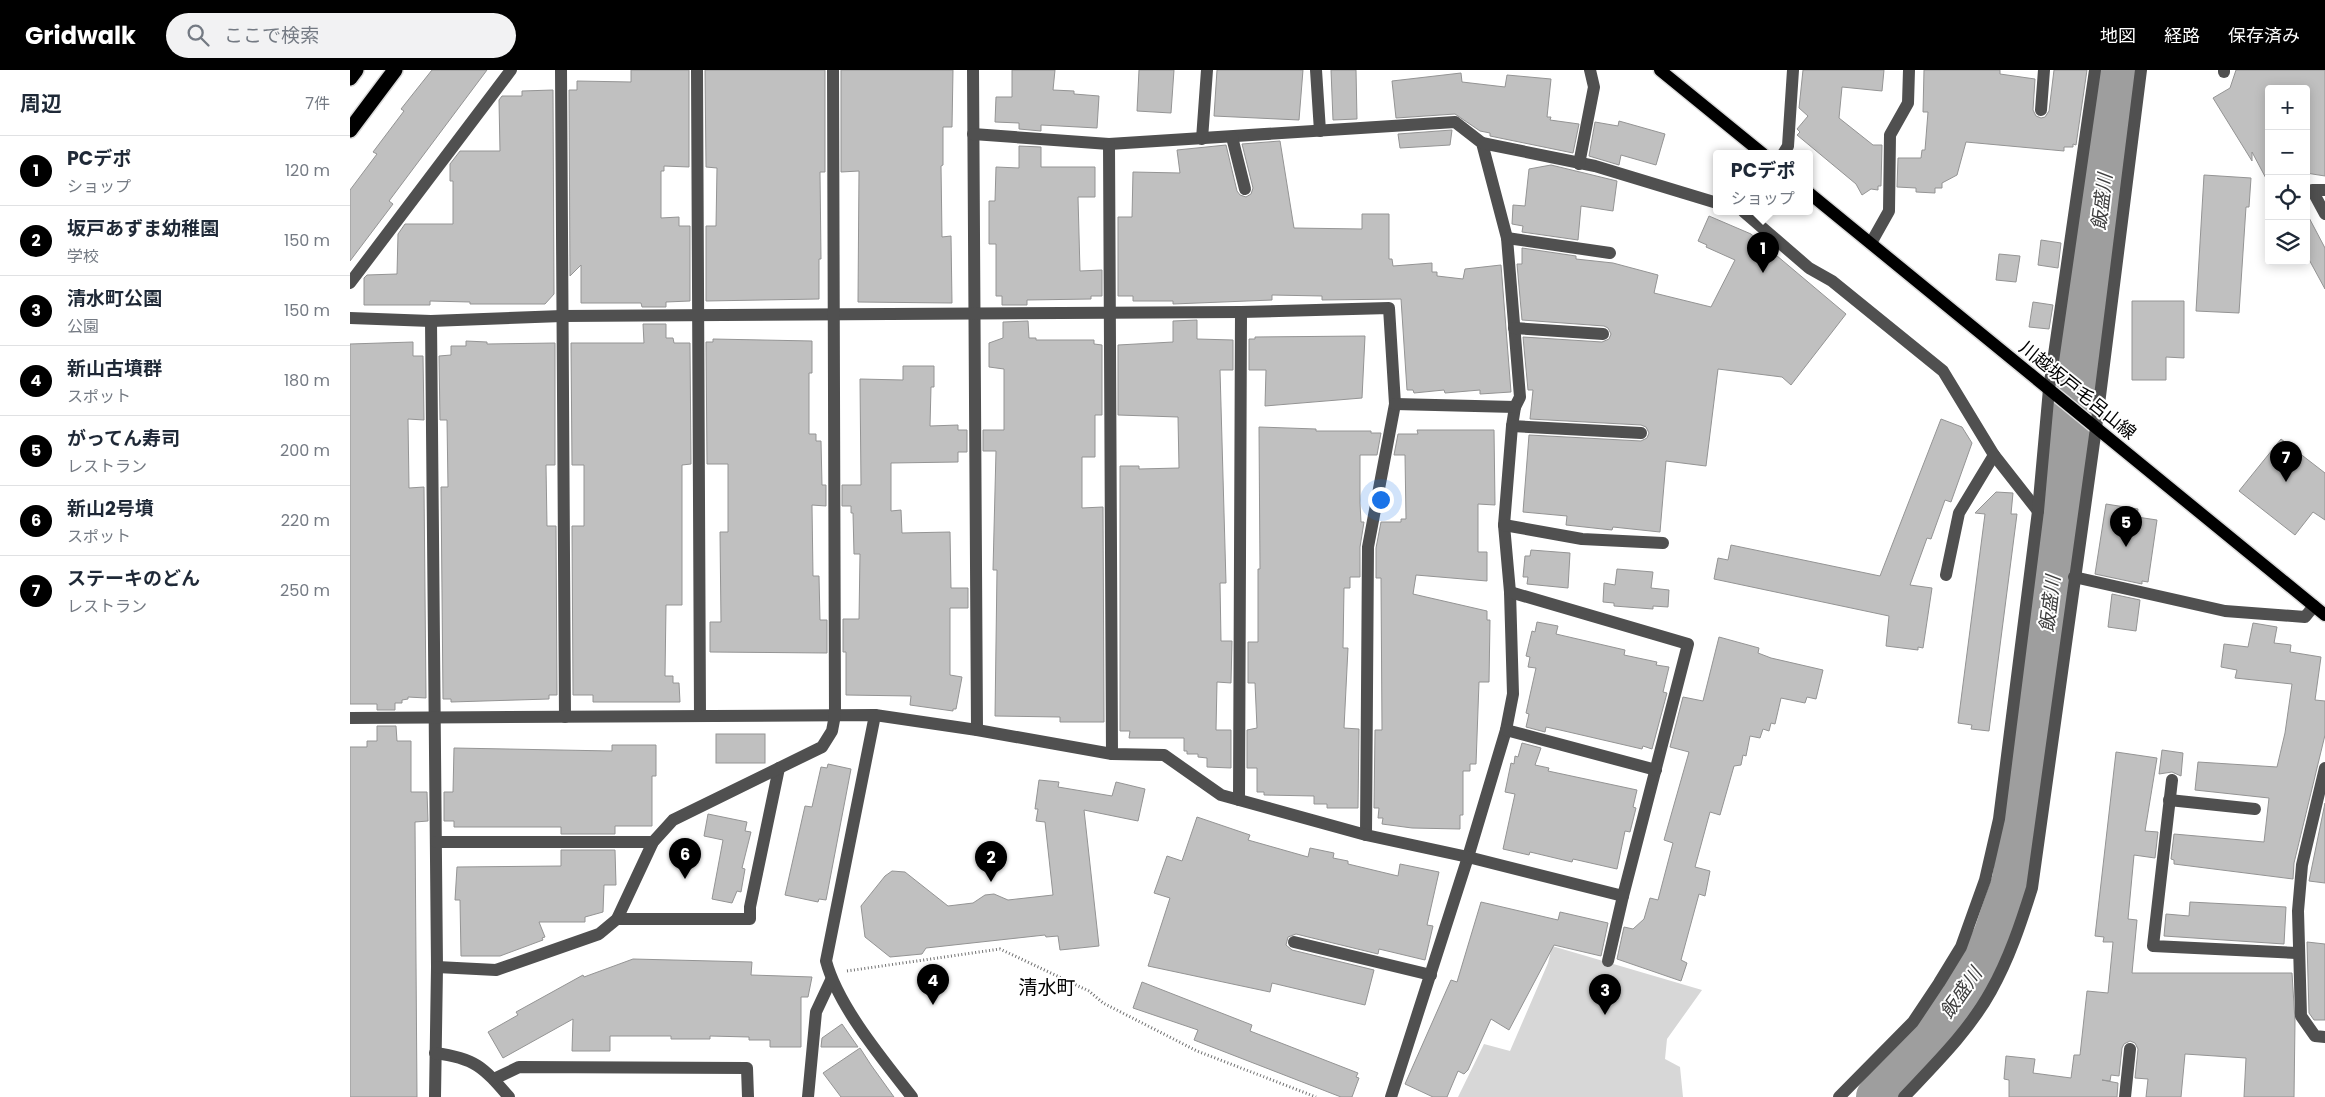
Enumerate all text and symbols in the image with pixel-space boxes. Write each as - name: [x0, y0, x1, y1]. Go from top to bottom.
- search box: [166, 13, 516, 58]
- text: Gridwalk: [25, 19, 136, 52]
- icon: search: [184, 21, 212, 49]
- text: ここで検索: [224, 22, 319, 49]
- text: 地図: [2100, 23, 2136, 48]
- text: 経路: [2164, 23, 2200, 48]
- text: 保存済み: [2228, 23, 2300, 48]
- map controls: [2265, 85, 2310, 265]
- button: +: [2265, 85, 2310, 130]
- text: 周辺: [20, 89, 62, 118]
- text: 7件: [305, 92, 330, 115]
- button: −: [2265, 130, 2310, 175]
- text: PCデポ: [67, 145, 131, 172]
- popup: [1713, 150, 1813, 215]
- text: PCデポ: [1731, 157, 1795, 184]
- text: 1: [33, 159, 39, 182]
- text: 120 m: [285, 159, 330, 182]
- water label: 飯盛川: [2085, 170, 2119, 232]
- text: ショップ: [67, 175, 131, 198]
- button: locate: [2265, 175, 2310, 220]
- text: ショップ: [1731, 187, 1795, 210]
- text: 坂戸あずま幼稚園: [67, 215, 219, 242]
- button: layers: [2265, 220, 2310, 265]
- text: 2: [31, 229, 41, 252]
- text: 150 m: [284, 229, 330, 252]
- pin: 1: [1747, 232, 1779, 273]
- text: 学校: [67, 245, 99, 268]
- text: 清水町公園: [67, 285, 162, 312]
- text: 3: [31, 299, 41, 322]
- text: 150 m: [284, 299, 330, 322]
- text: 公園: [67, 315, 99, 338]
- street label: 川越坂戸毛呂山線: [2014, 335, 2142, 445]
- text: 新山古墳群: [67, 355, 162, 382]
- text: 4: [31, 369, 41, 392]
- text: 180 m: [284, 369, 330, 392]
- text: スポット: [67, 385, 131, 408]
- text: がってん寿司: [67, 425, 180, 452]
- text: 5: [31, 439, 41, 462]
- text: 200 m: [280, 439, 330, 462]
- pin: 7: [2270, 441, 2302, 482]
- text: レストラン: [67, 455, 147, 478]
- your location: [1368, 487, 1394, 513]
- text: 新山2号墳: [67, 495, 154, 522]
- pin: 5: [2110, 506, 2142, 547]
- text: 6: [31, 509, 41, 532]
- text: 220 m: [281, 509, 330, 532]
- text: スポット: [67, 525, 131, 548]
- text: ステーキのどん: [67, 565, 200, 592]
- water label: 飯盛川: [2033, 572, 2067, 634]
- text: 7: [32, 579, 40, 602]
- text: 250 m: [280, 579, 330, 602]
- text: レストラン: [67, 595, 147, 618]
- pin: 6: [669, 838, 701, 879]
- pin: 2: [975, 841, 1007, 882]
- water label: 飯盛川: [1934, 960, 1990, 1024]
- pin: 4: [917, 964, 949, 1005]
- district label: 清水町: [1018, 974, 1076, 1001]
- pin: 3: [1589, 974, 1621, 1015]

